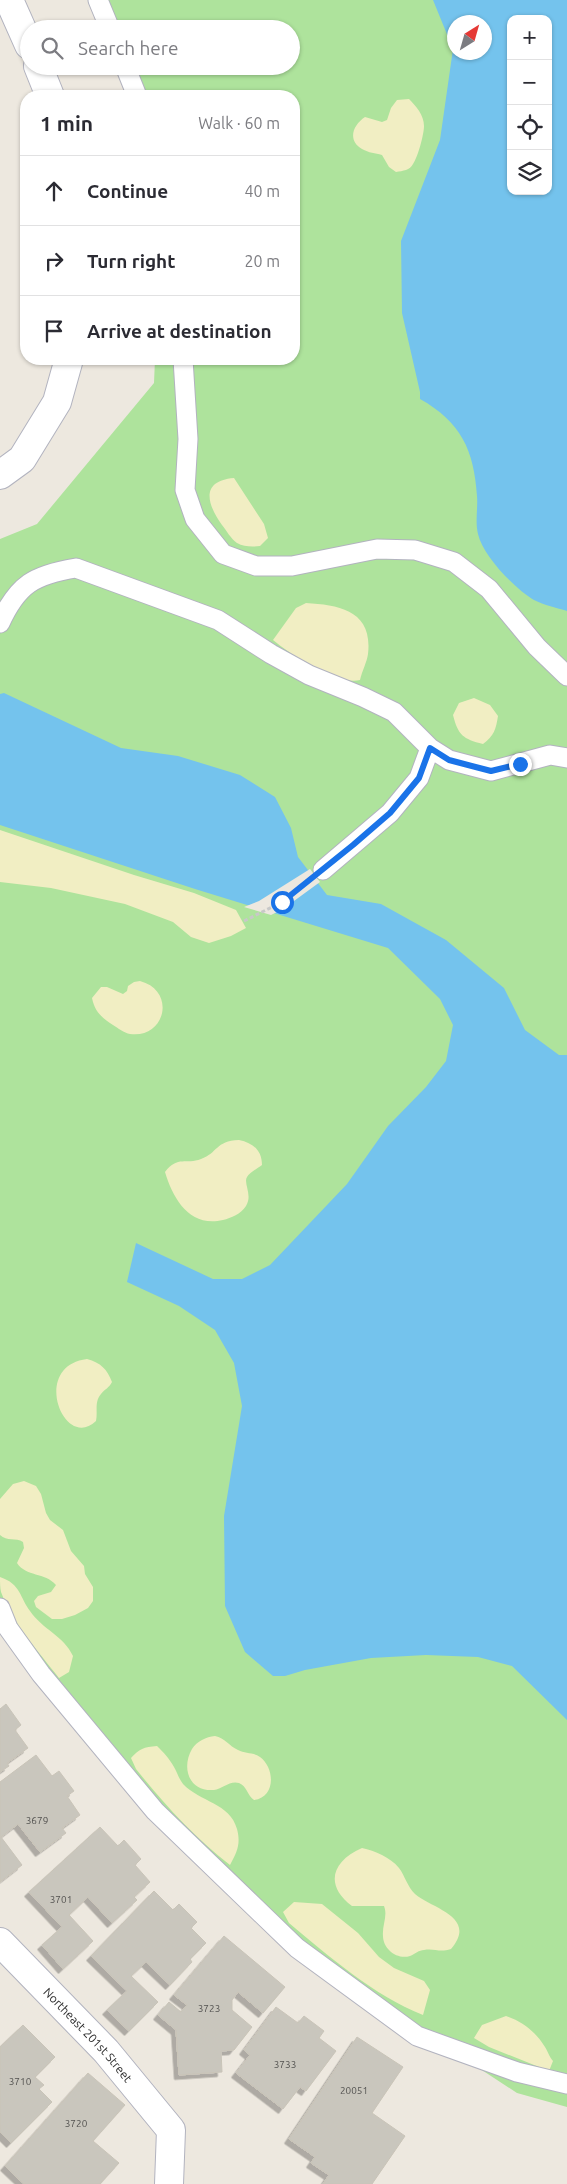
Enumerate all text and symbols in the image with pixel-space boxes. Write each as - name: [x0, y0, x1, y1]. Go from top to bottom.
- north arrow: [447, 15, 492, 60]
- map controls: [507, 15, 552, 195]
- button: +: [507, 15, 552, 60]
- search box: [20, 20, 300, 75]
- icon: search: [38, 34, 66, 62]
- text: Search here: [78, 37, 178, 59]
- button: −: [507, 60, 552, 105]
- button: locate: [507, 105, 552, 150]
- text: 1 min: [40, 111, 93, 135]
- text: Walk · 60 m: [198, 114, 280, 132]
- button: layers: [507, 150, 552, 195]
- icon: ahead: [40, 177, 68, 205]
- text: Continue: [87, 180, 168, 202]
- text: 40 m: [244, 182, 280, 200]
- icon: right: [40, 247, 68, 275]
- text: Turn right: [87, 250, 175, 272]
- text: 20 m: [244, 252, 280, 270]
- icon: arrive: [40, 317, 68, 345]
- text: Arrive at destination: [87, 320, 272, 342]
- route end: [509, 753, 532, 776]
- route start: [271, 891, 294, 914]
- house number: 3679: [26, 1815, 48, 1826]
- house number: 3701: [50, 1894, 72, 1905]
- street label: Northeast 201st Street: [41, 1985, 135, 2085]
- house number: 3723: [198, 2003, 220, 2014]
- house number: 3733: [274, 2059, 296, 2070]
- house number: 3710: [9, 2076, 32, 2087]
- house number: 20051: [340, 2085, 368, 2096]
- house number: 3720: [65, 2118, 88, 2129]

